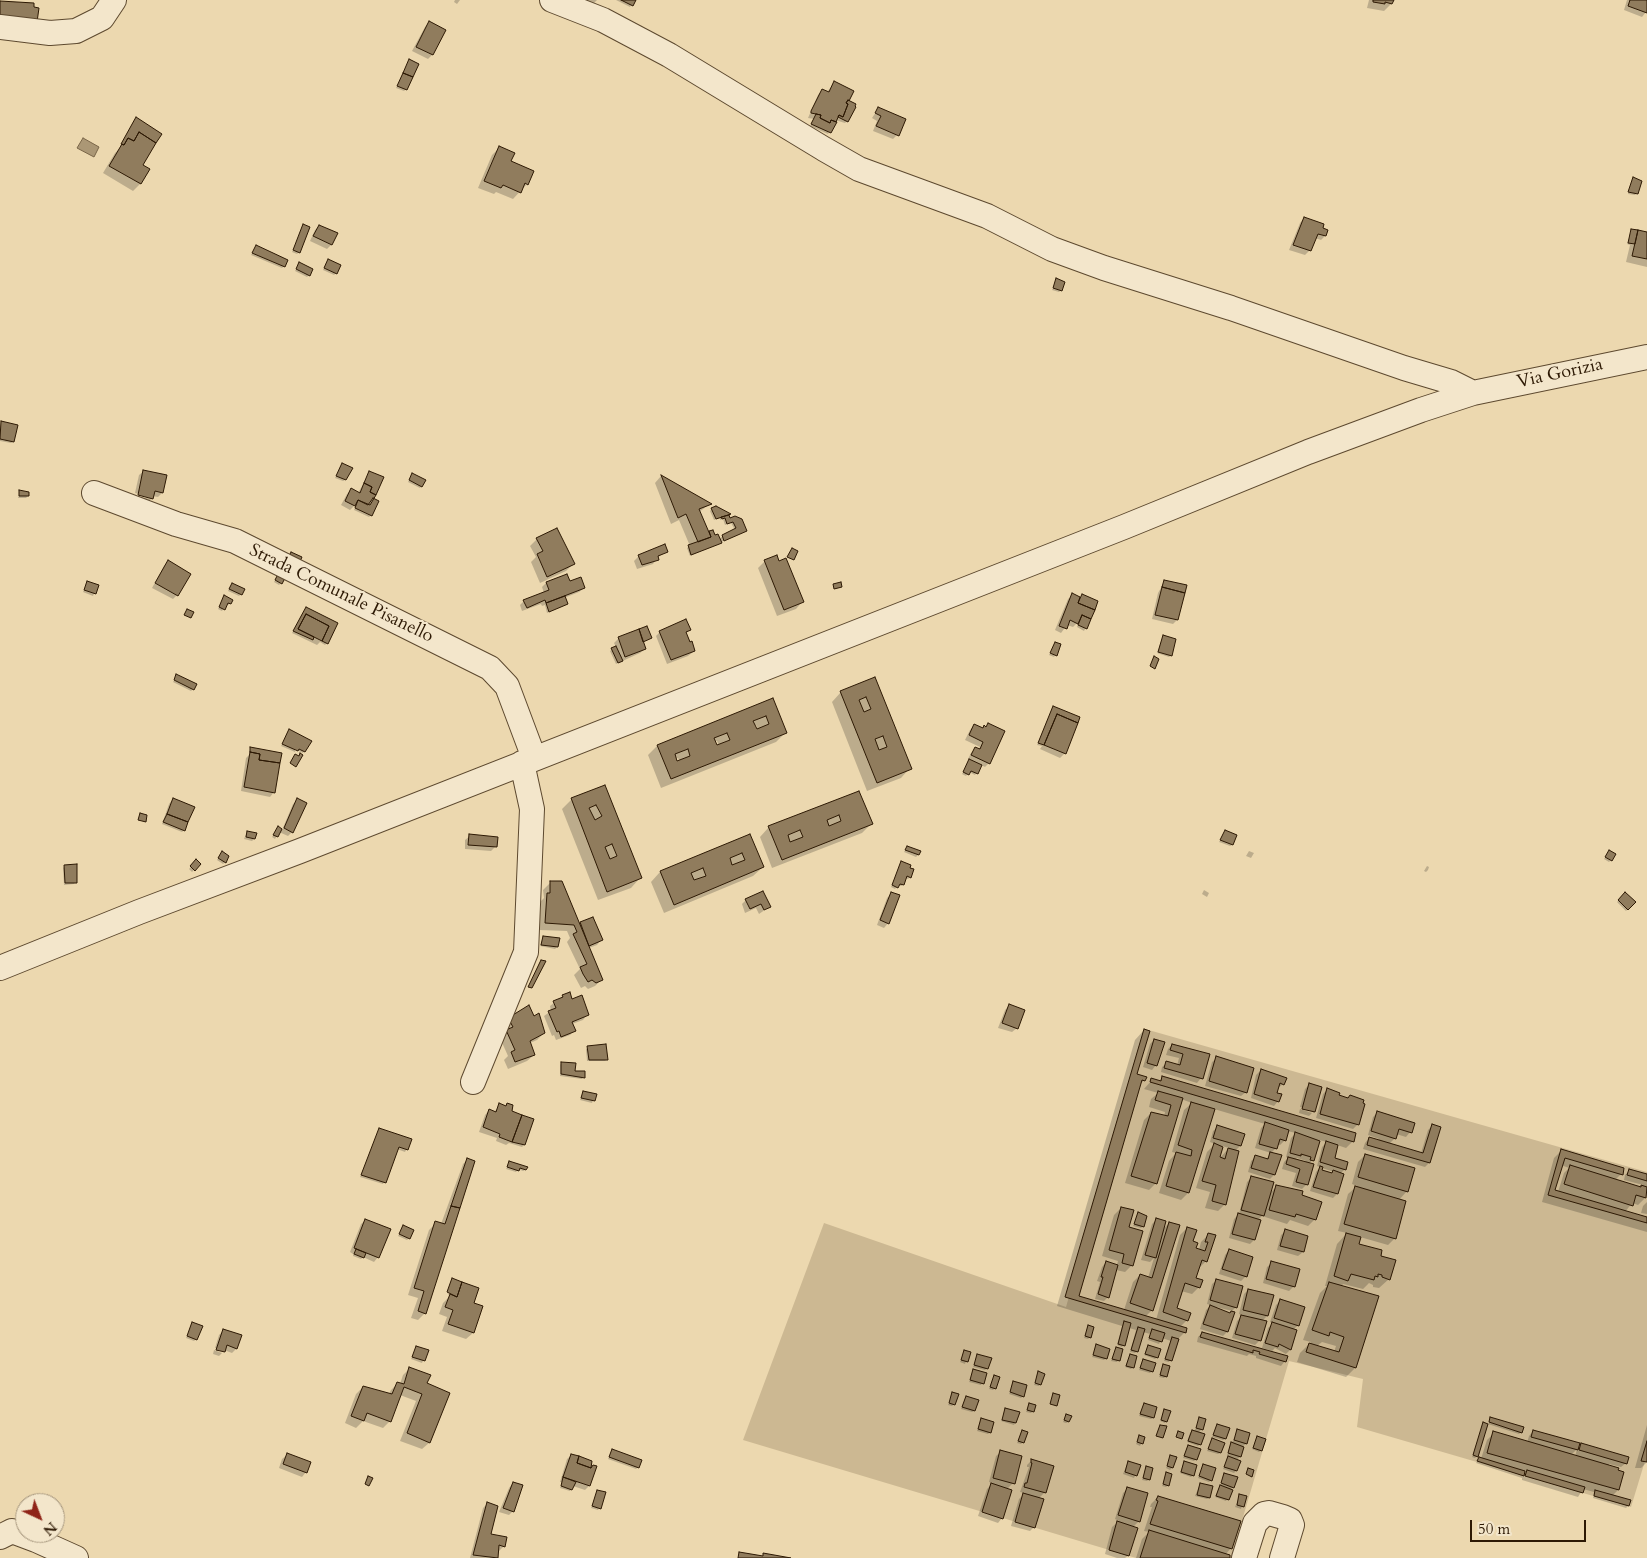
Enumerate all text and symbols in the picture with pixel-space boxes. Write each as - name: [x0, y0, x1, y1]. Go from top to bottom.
- street label: Via Gorizia: [1515, 354, 1605, 394]
- street label: Strada Comunale Pisanello: [245, 540, 437, 648]
- north arrow: [15, 1493, 65, 1543]
- scale bar: [1472, 1510, 1588, 1542]
- text: N: [39, 1518, 61, 1540]
- text: 50 m: [1478, 1519, 1510, 1539]

